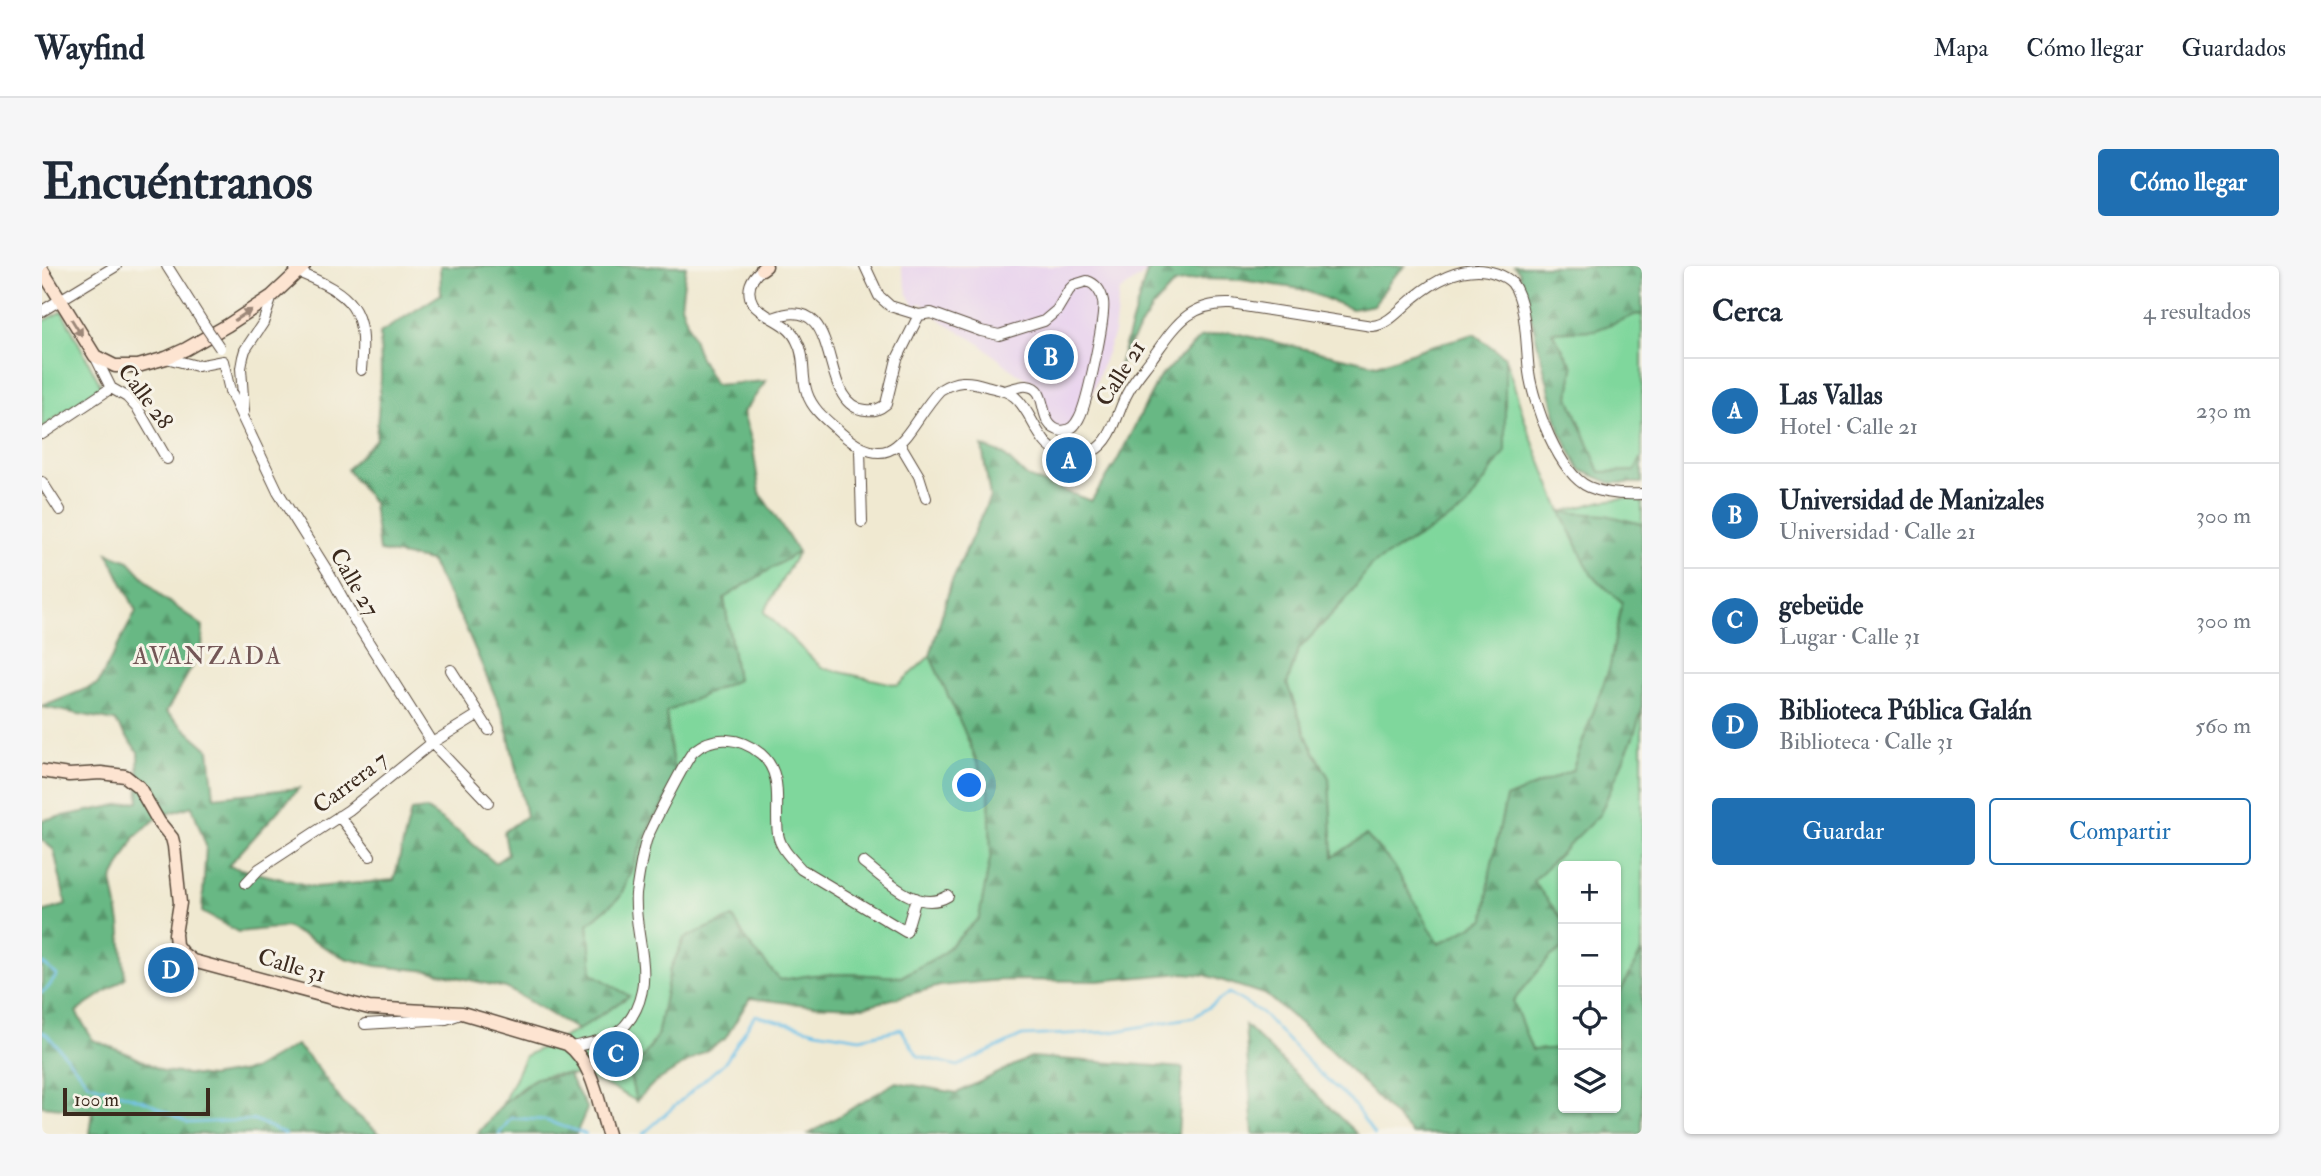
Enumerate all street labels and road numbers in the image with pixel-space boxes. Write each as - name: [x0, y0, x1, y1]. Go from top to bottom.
- street label: Calle 21: [1089, 335, 1152, 412]
- street label: Calle 28: [112, 358, 180, 435]
- street label: Calle 27: [323, 543, 386, 622]
- street label: Carrera 7: [307, 745, 394, 820]
- street label: Calle 31: [255, 942, 329, 989]

